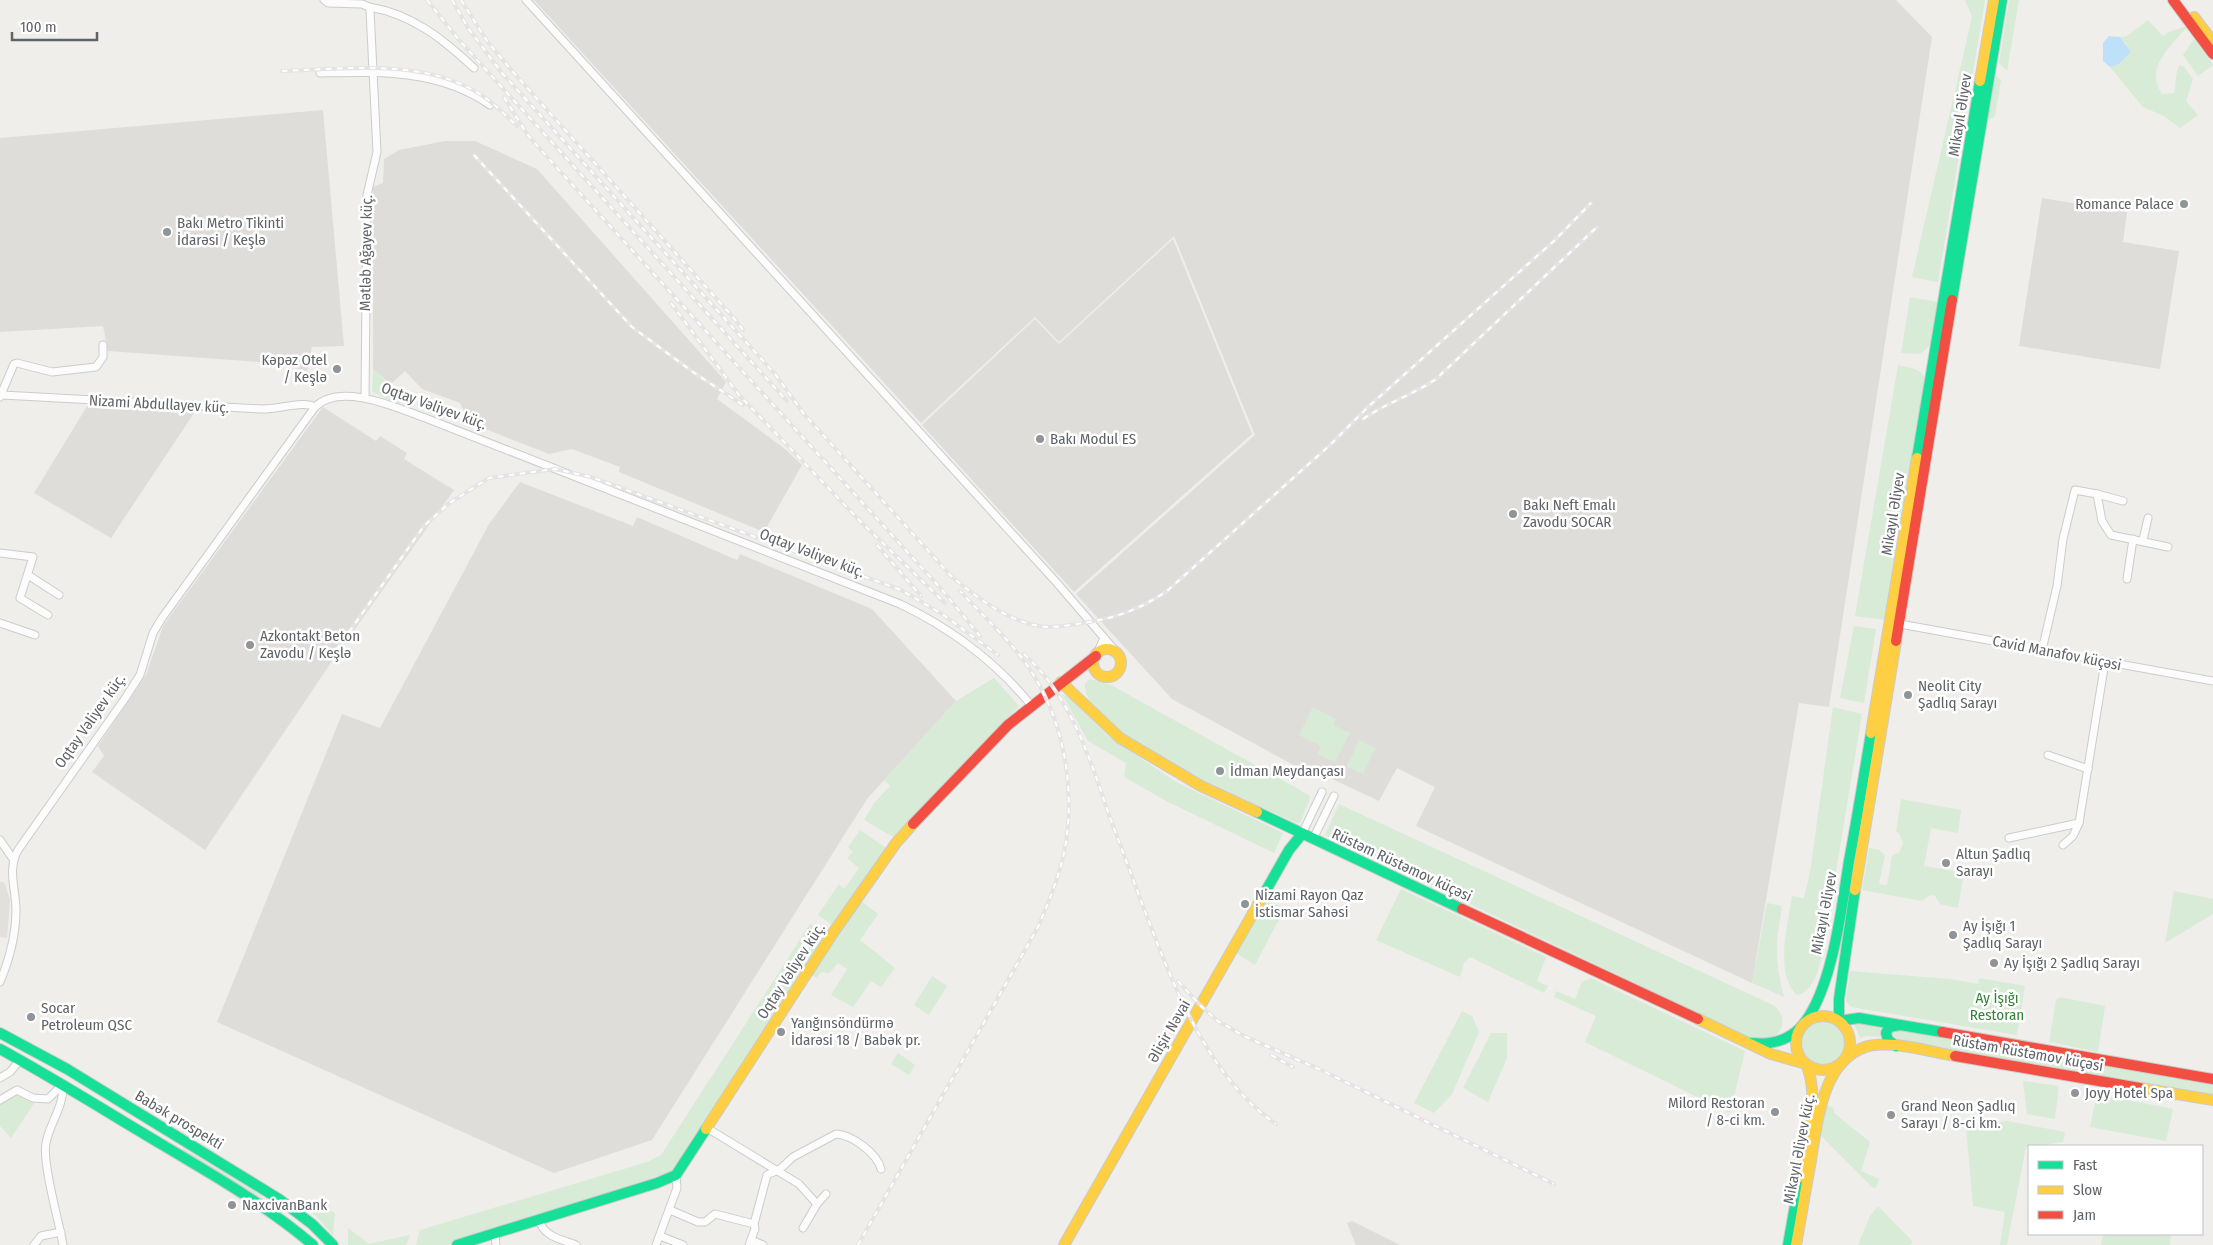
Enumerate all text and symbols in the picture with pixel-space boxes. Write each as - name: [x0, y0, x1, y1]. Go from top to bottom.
- scale bar: [12, 10, 98, 42]
- text: 100 m: [20, 18, 57, 36]
- street label: Mikayıl Əliyev: [1945, 72, 1975, 158]
- street label: Mətləb Ağayev küç.: [356, 195, 376, 311]
- place label: Romance Palace: [2075, 195, 2174, 213]
- marker: Romance Palace: [2178, 198, 2190, 210]
- place label: Bakı Metro Tikinti İdarəsi / Keşlə: [177, 214, 284, 249]
- marker: Bakı Metro Tikinti İdarəsi / Keşlə: [161, 226, 173, 238]
- place label: Kəpəz Otel / Keşlə: [261, 351, 327, 386]
- marker: Kəpəz Otel / Keşlə: [331, 363, 343, 375]
- street label: Oqtay Vəliyev küç.: [379, 379, 489, 433]
- street label: Nizami Abdullayev küç.: [89, 391, 229, 417]
- place label: Bakı Modul ES: [1050, 430, 1136, 448]
- marker: Bakı Modul ES: [1034, 433, 1046, 445]
- street label: Mikayıl Əliyev: [1878, 471, 1908, 557]
- place label: Bakı Neft Emalı Zavodu SOCAR: [1523, 496, 1616, 531]
- marker: Bakı Neft Emalı Zavodu SOCAR: [1507, 508, 1519, 520]
- street label: Oqtay Vəliyev küç.: [757, 525, 867, 581]
- place label: Azkontakt Beton Zavodu / Keşlə: [260, 627, 360, 662]
- street label: Cavid Manafov küçəsi: [1991, 632, 2123, 674]
- marker: Azkontakt Beton Zavodu / Keşlə: [244, 639, 256, 651]
- street label: Oqtay Vəliyev küç.: [51, 670, 129, 772]
- place label: Neolit City Şadlıq Sarayı: [1918, 677, 1997, 712]
- marker: Neolit City Şadlıq Sarayı: [1902, 689, 1914, 701]
- place label: İdman Meydançası: [1230, 762, 1344, 780]
- marker: İdman Meydançası: [1214, 765, 1226, 777]
- street label: Rüstəm Rüstəmov küçəsi: [1329, 825, 1475, 905]
- place label: Altun Şadlıq Sarayı: [1956, 845, 2031, 880]
- marker: Altun Şadlıq Sarayı: [1940, 857, 1952, 869]
- street label: Mikayıl Əliyev: [1807, 870, 1841, 956]
- place label: Nizami Rayon Qaz İstismar Sahəsi: [1255, 886, 1364, 921]
- marker: Nizami Rayon Qaz İstismar Sahəsi: [1239, 898, 1251, 910]
- place label: Ay İşığı 1 Şadlıq Sarayı: [1963, 917, 2042, 952]
- street label: Oqtay Vəliyev küç.: [753, 920, 829, 1022]
- marker: Ay İşığı 1 Şadlıq Sarayı: [1947, 929, 1959, 941]
- place label: Ay İşığı 2 Şadlıq Sarayı: [2004, 954, 2140, 972]
- marker: Ay İşığı 2 Şadlıq Sarayı: [1988, 957, 2000, 969]
- park label: Ay İşığı Restoran: [1970, 989, 2024, 1024]
- street label: Əlişir Nəvai: [1144, 996, 1194, 1066]
- place label: Socar Petroleum QSC: [41, 999, 132, 1034]
- marker: Socar Petroleum QSC: [25, 1011, 37, 1023]
- place label: Yanğınsöndürmə İdarəsi 18 / Babək pr.: [791, 1014, 921, 1049]
- marker: Yanğınsöndürmə İdarəsi 18 / Babək pr.: [775, 1026, 787, 1038]
- street label: Rüstəm Rüstəmov küçəsi: [1951, 1031, 2105, 1075]
- place label: Joyy Hotel Spa: [2085, 1084, 2173, 1102]
- street label: Babək prospekti: [132, 1087, 226, 1153]
- marker: Joyy Hotel Spa: [2069, 1087, 2081, 1099]
- street label: Mikayıl Əliyev küç.: [1780, 1093, 1818, 1205]
- place label: Milord Restoran / 8-ci km.: [1668, 1094, 1765, 1129]
- place label: Grand Neon Şadlıq Sarayı / 8-ci km.: [1901, 1097, 2016, 1132]
- marker: Milord Restoran / 8-ci km.: [1769, 1106, 1781, 1118]
- marker: Grand Neon Şadlıq Sarayı / 8-ci km.: [1885, 1109, 1897, 1121]
- legend: [2028, 1145, 2203, 1235]
- text: Fast: [2073, 1156, 2097, 1174]
- text: Slow: [2073, 1181, 2102, 1199]
- place label: NaxcivanBank: [242, 1196, 327, 1214]
- marker: NaxcivanBank: [226, 1199, 238, 1211]
- text: Jam: [2073, 1206, 2096, 1224]

